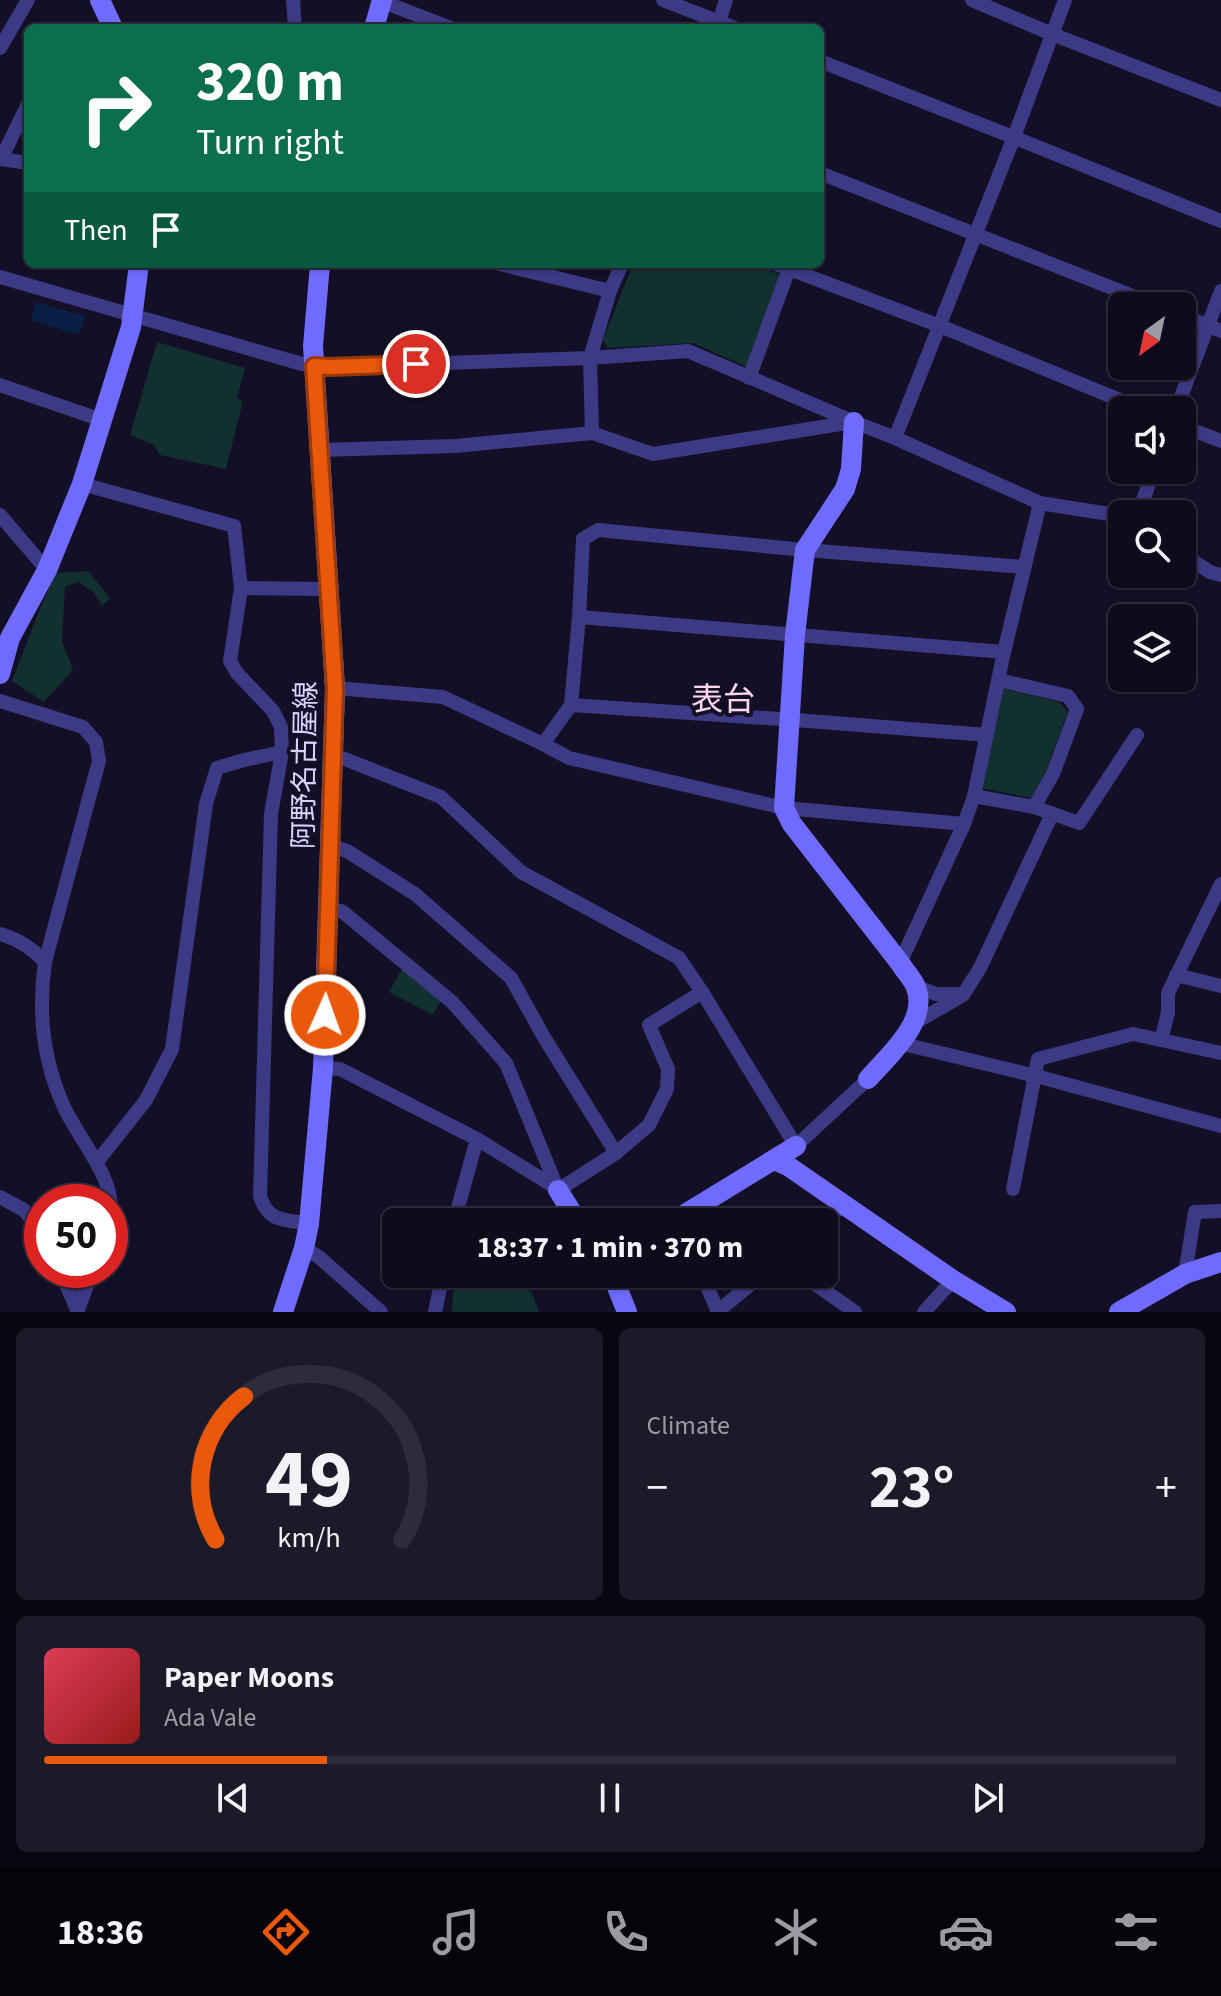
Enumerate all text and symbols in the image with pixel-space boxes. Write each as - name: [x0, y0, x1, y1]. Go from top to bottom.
- text: 320 m: [196, 43, 344, 122]
- icon: right: [64, 56, 168, 160]
- text: Turn right: [196, 117, 344, 168]
- icon: arrive: [144, 208, 188, 252]
- text: Then: [64, 209, 128, 252]
- north arrow: [1108, 292, 1196, 380]
- map controls: [1108, 292, 1196, 692]
- pin: [382, 330, 450, 398]
- icon: arrive: [394, 342, 438, 386]
- button: sound: [1108, 396, 1196, 484]
- button: search: [1108, 500, 1196, 588]
- button: layers: [1108, 604, 1196, 692]
- district label: 表台: [691, 677, 755, 723]
- street label: 阿野名古屋線: [284, 681, 326, 849]
- position arrow: [283, 973, 367, 1057]
- speed limit sign: 50: [24, 1184, 128, 1288]
- text: 18:37 · 1 min · 370 m: [477, 1226, 743, 1269]
- text: Climate: [647, 1407, 730, 1444]
- text: 49: [265, 1421, 353, 1539]
- text: 23°: [869, 1446, 954, 1531]
- text: −: [647, 1457, 668, 1520]
- text: +: [1155, 1457, 1177, 1520]
- text: km/h: [278, 1518, 341, 1558]
- text: Paper Moons: [164, 1656, 334, 1699]
- text: Ada Vale: [164, 1699, 256, 1736]
- icon: previous: [211, 1776, 255, 1820]
- icon: pause: [588, 1776, 632, 1820]
- icon: next: [966, 1776, 1010, 1820]
- icon: directions: [258, 1904, 314, 1960]
- icon: music: [428, 1904, 484, 1960]
- icon: phone: [598, 1904, 654, 1960]
- icon: climate: [768, 1904, 824, 1960]
- icon: car: [938, 1904, 994, 1960]
- icon: filters: [1108, 1904, 1164, 1960]
- text: 18:36: [57, 1907, 144, 1958]

